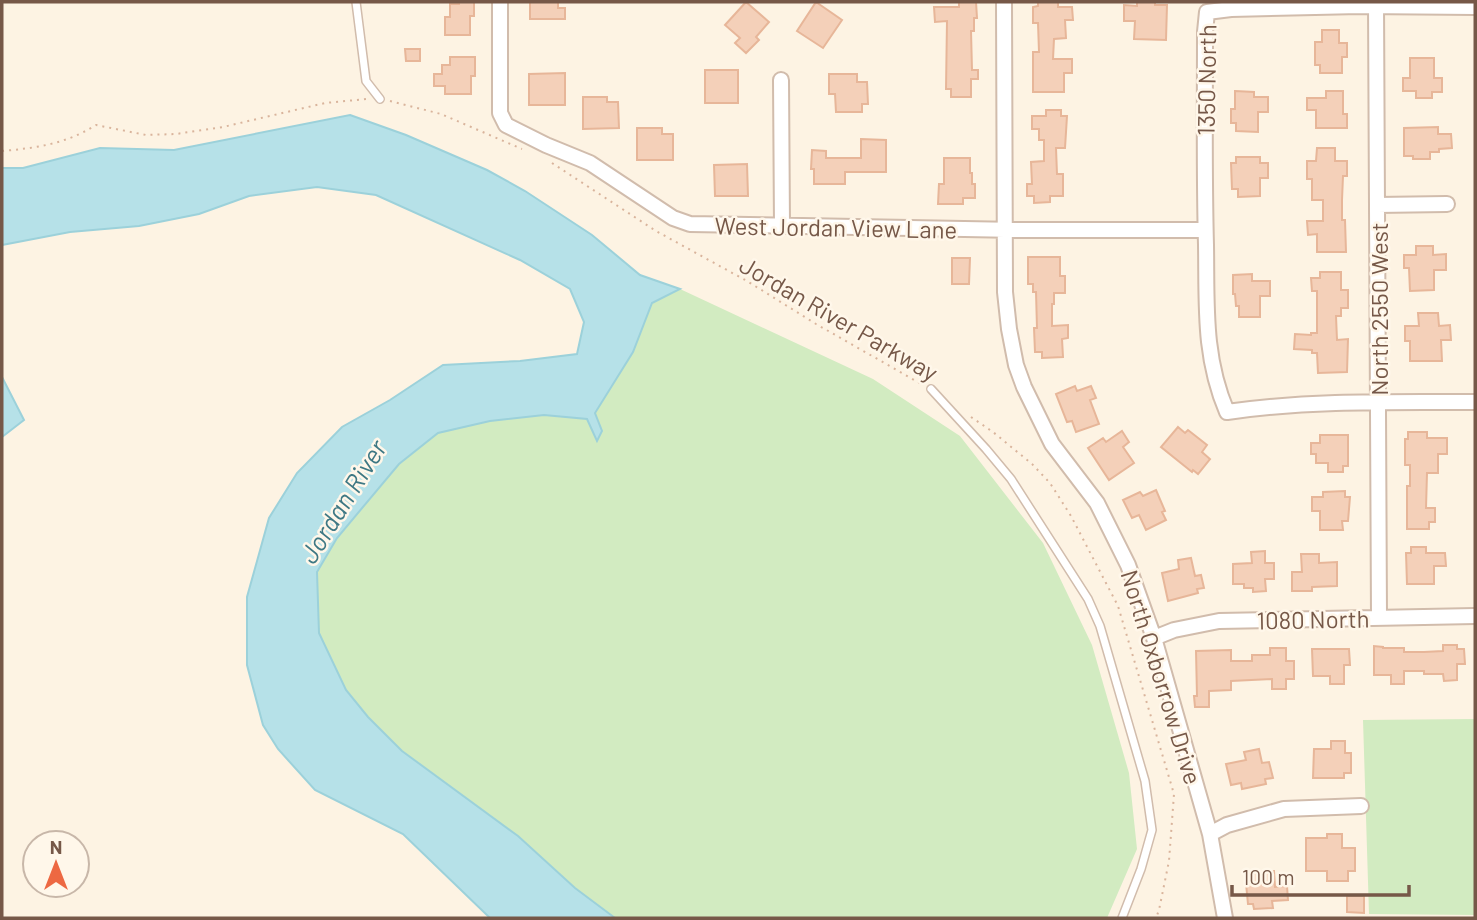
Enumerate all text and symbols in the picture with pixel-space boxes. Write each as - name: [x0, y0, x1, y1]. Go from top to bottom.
- street label: 1350 North: [1191, 24, 1221, 136]
- street label: West Jordan View Lane: [715, 210, 957, 244]
- street label: North 2550 West: [1364, 222, 1393, 396]
- street label: Jordan River Parkway: [735, 249, 943, 387]
- water label: Jordan River: [292, 433, 393, 568]
- street label: North Oxborrow Drive: [1116, 566, 1208, 788]
- street label: 1080 North: [1256, 604, 1370, 634]
- north arrow: [21, 829, 91, 899]
- text: N: [50, 835, 62, 858]
- scale bar: [1232, 853, 1409, 897]
- text: 100 m: [1242, 864, 1295, 889]

